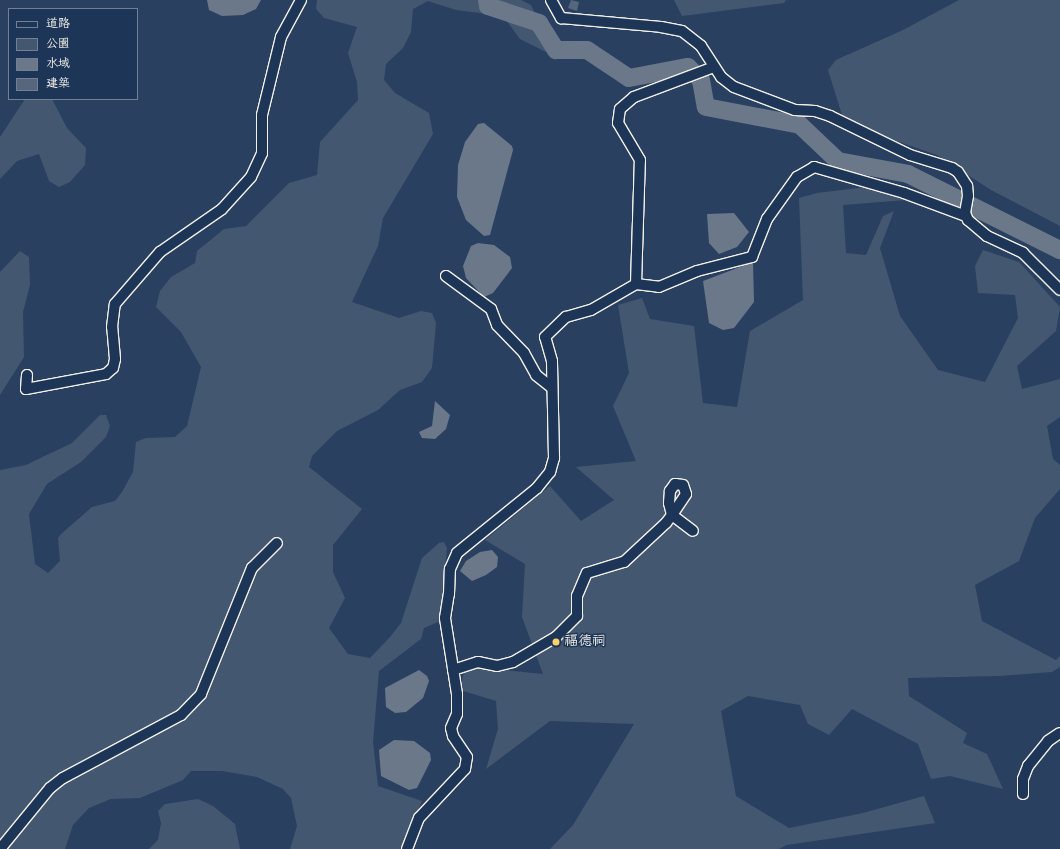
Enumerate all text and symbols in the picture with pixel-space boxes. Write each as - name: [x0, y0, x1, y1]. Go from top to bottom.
- legend: [8, 8, 138, 100]
- text: 道路: [46, 16, 70, 33]
- text: 公園: [46, 36, 70, 53]
- text: 水域: [46, 56, 70, 73]
- text: 建築: [46, 76, 70, 93]
- place label: 福德祠: [564, 634, 606, 650]
- marker: 福德祠: [551, 637, 561, 647]

